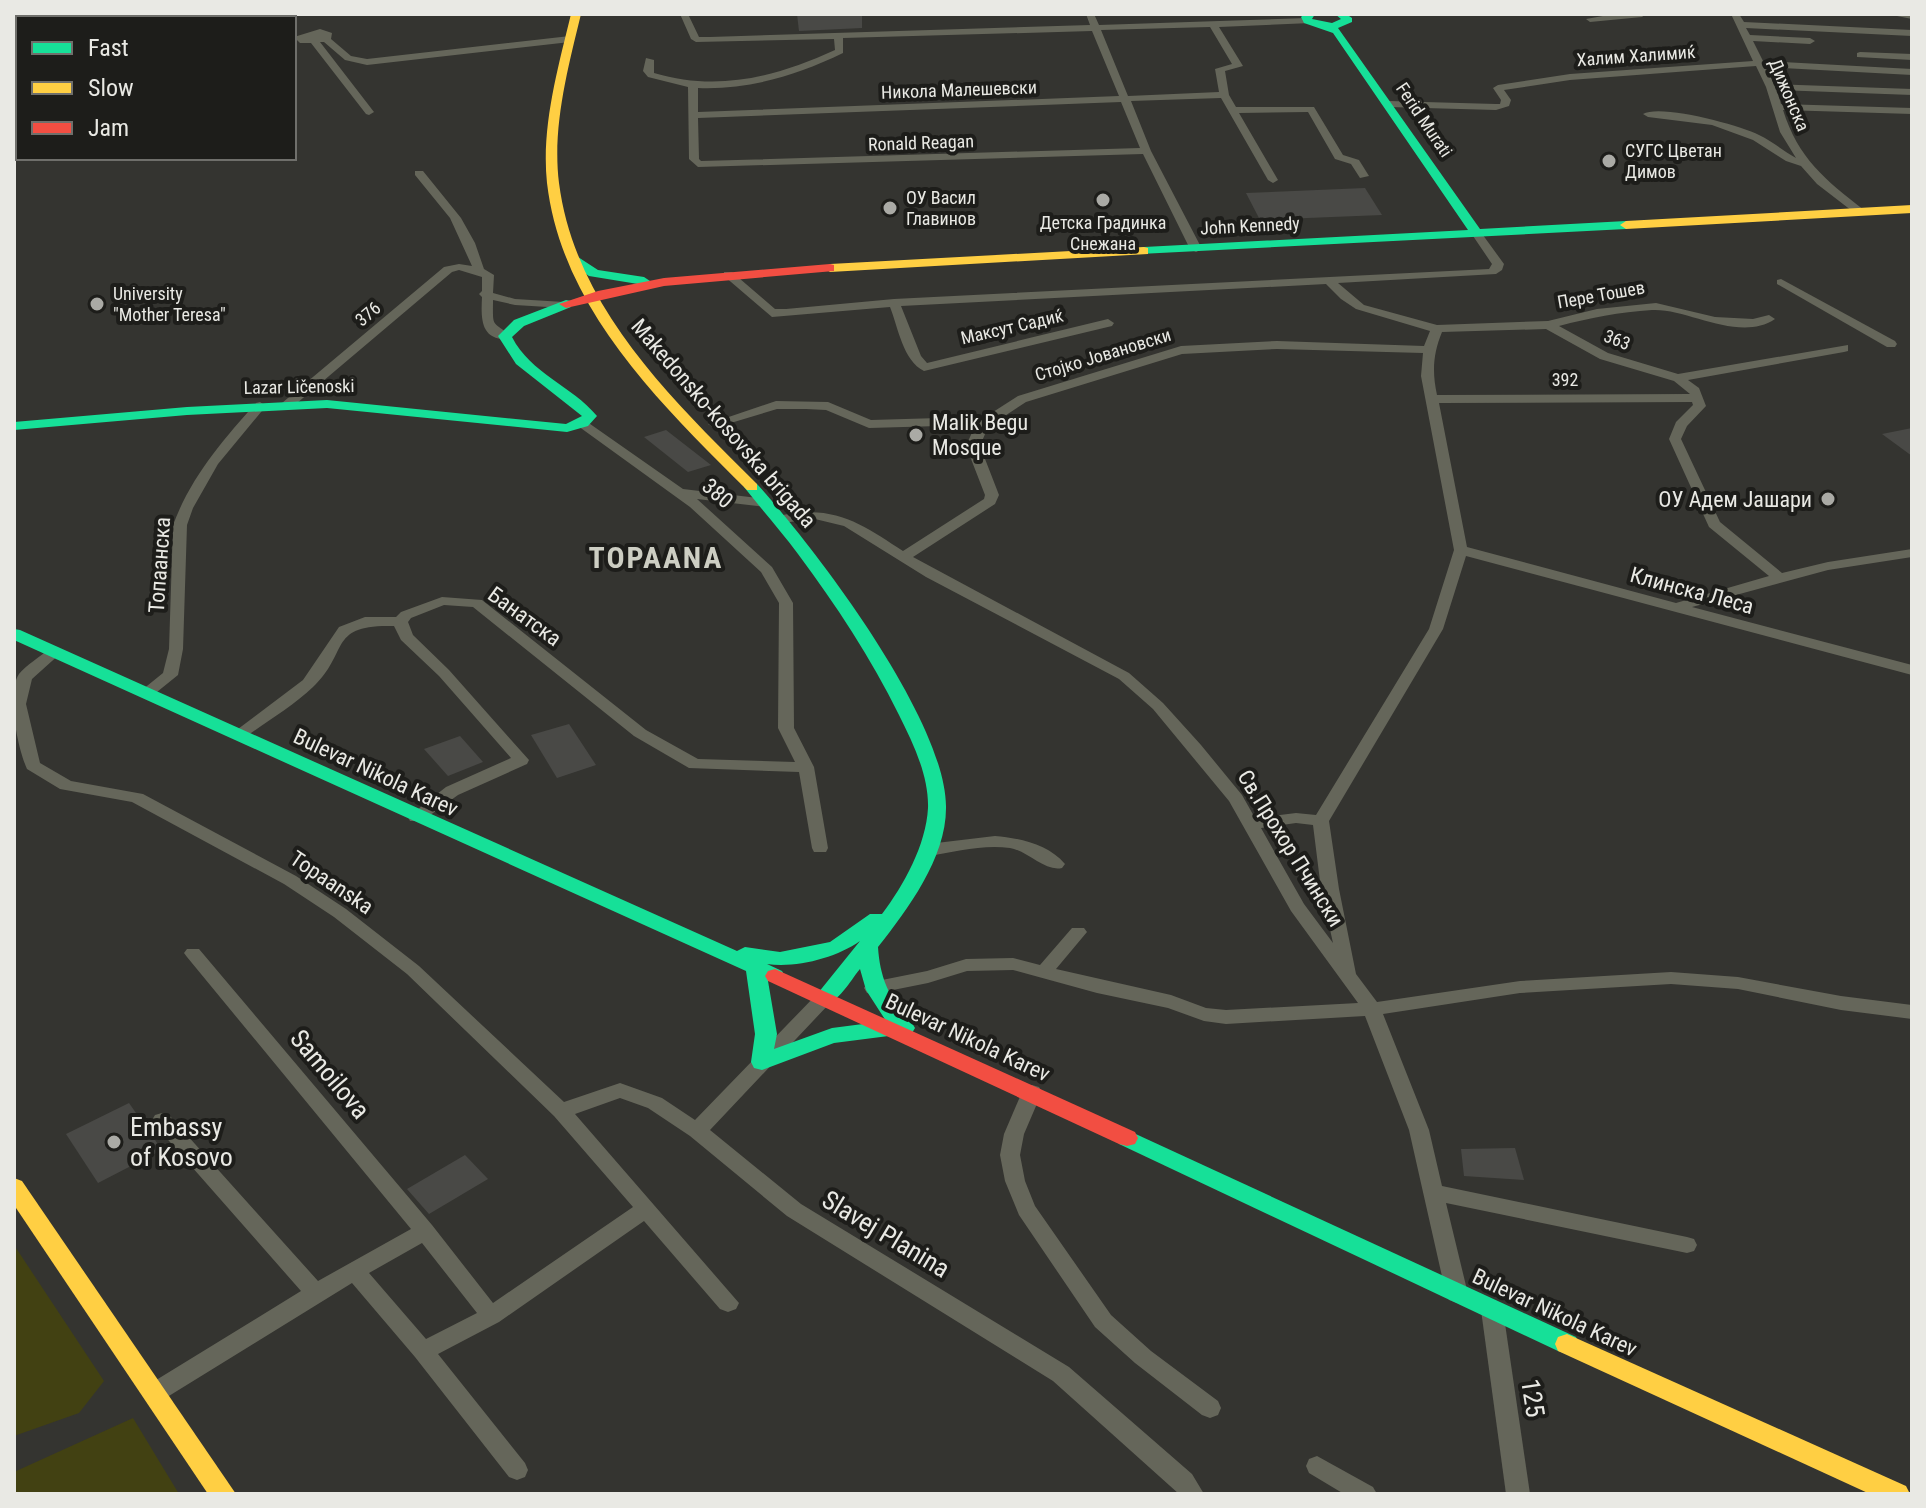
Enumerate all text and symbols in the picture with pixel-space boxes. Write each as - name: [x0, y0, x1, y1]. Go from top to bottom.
- legend: [16, 16, 296, 160]
- text: Fast: [88, 34, 129, 62]
- street label: Халим Халимиќ: [1576, 41, 1696, 70]
- street label: Дижонска: [1765, 55, 1814, 134]
- text: Slow: [88, 74, 134, 102]
- street label: Никола Малешевски: [881, 76, 1037, 103]
- street label: Ferid Murati: [1392, 79, 1457, 161]
- text: Jam: [88, 114, 129, 142]
- street label: Ronald Reagan: [868, 130, 974, 155]
- place label: СУГС Цветан Димов: [1625, 140, 1722, 182]
- marker: СУГС Цветан Димов: [1600, 152, 1618, 170]
- place label: ОУ Васил Главинов: [906, 187, 976, 229]
- marker: Детска Градинка Снежана: [1094, 191, 1112, 209]
- marker: ОУ Васил Главинов: [881, 199, 899, 217]
- place label: Детска Градинка Снежана: [1040, 212, 1166, 254]
- street label: John Kennedy: [1200, 212, 1301, 239]
- street label: Пере Тошев: [1556, 276, 1646, 313]
- place label: University "Mother Teresa": [113, 283, 226, 325]
- marker: University "Mother Teresa": [88, 295, 106, 313]
- street label: 376: [351, 297, 385, 330]
- street label: Максут Садиќ: [959, 304, 1066, 349]
- street label: Makedonsko-kosovska brigada: [626, 314, 821, 533]
- street label: Стојко Јовановски: [1032, 324, 1173, 385]
- street label: 363: [1601, 325, 1633, 354]
- street label: 392: [1552, 369, 1578, 390]
- street label: Lazar Ličenoski: [243, 375, 355, 398]
- place label: Malik Begu Mosque: [932, 410, 1028, 460]
- marker: Malik Begu Mosque: [907, 426, 925, 444]
- street label: 380: [697, 473, 738, 514]
- place label: ОУ Адем Јашари: [1658, 487, 1812, 512]
- marker: ОУ Адем Јашари: [1819, 490, 1837, 508]
- street label: Топаанска: [144, 516, 175, 614]
- district label: TOPAANA: [589, 540, 723, 575]
- street label: Клинска Леса: [1627, 562, 1756, 619]
- street label: Банатска: [483, 582, 566, 651]
- street label: Bulevar Nikola Karev: [290, 723, 462, 821]
- street label: Св.Прохор Пчински: [1232, 765, 1349, 931]
- street label: Topaanska: [286, 846, 378, 919]
- street label: Bulevar Nikola Karev: [882, 988, 1054, 1086]
- street label: Samoilova: [284, 1023, 376, 1125]
- place label: Embassy of Kosovo: [130, 1112, 233, 1172]
- marker: Embassy of Kosovo: [105, 1133, 123, 1151]
- street label: Slavej Planina: [817, 1184, 955, 1284]
- street label: Bulevar Nikola Karev: [1469, 1263, 1641, 1361]
- street label: 125: [1515, 1377, 1551, 1419]

